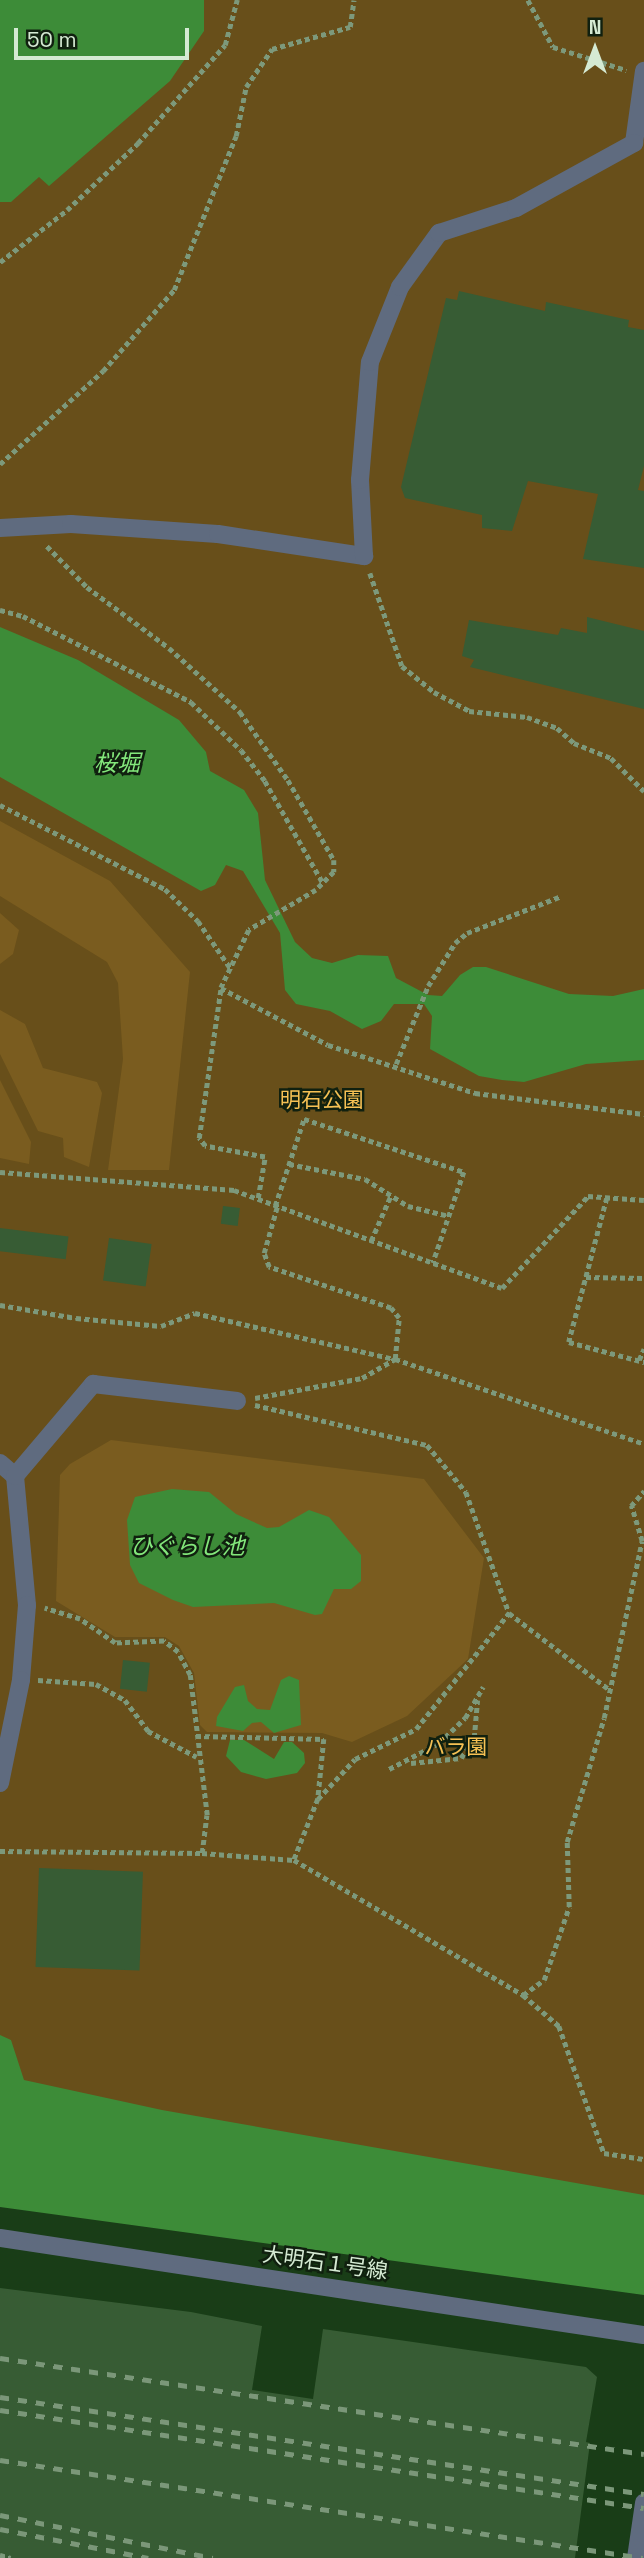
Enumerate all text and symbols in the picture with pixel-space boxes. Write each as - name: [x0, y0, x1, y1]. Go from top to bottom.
- scale bar: [18, 14, 192, 58]
- north arrow: [560, 14, 630, 84]
- text: N: [589, 15, 601, 40]
- text: 50 m: [27, 26, 77, 53]
- water label: 桜堀: [94, 749, 140, 777]
- park label: 明石公園: [280, 1087, 364, 1113]
- water label: ひぐらし池: [130, 1532, 244, 1560]
- park label: バラ園: [425, 1734, 487, 1760]
- street label: 大明石１号線: [261, 2242, 389, 2284]

